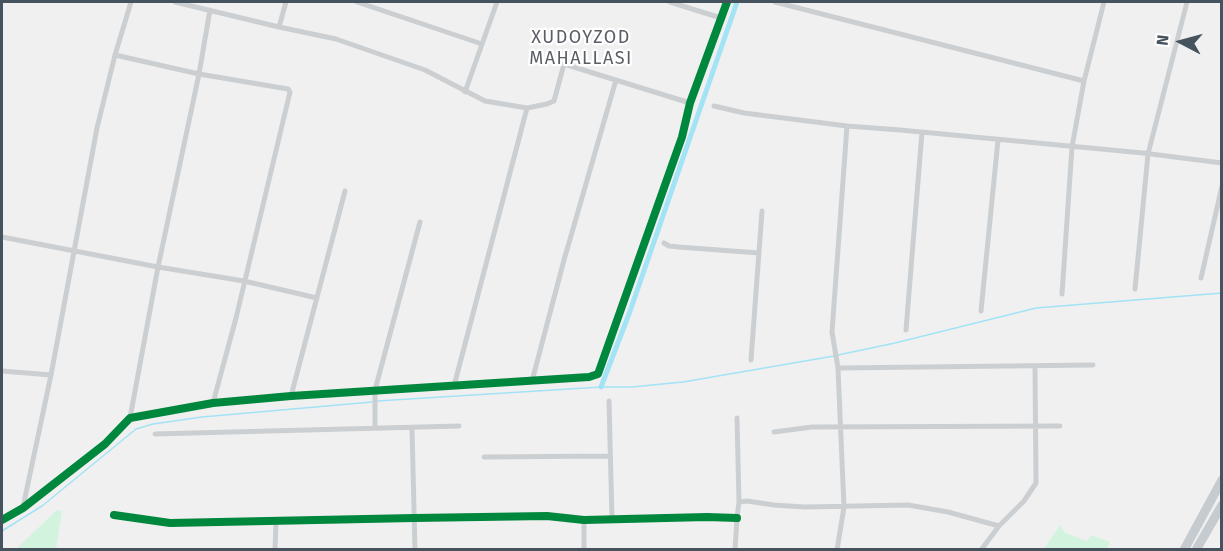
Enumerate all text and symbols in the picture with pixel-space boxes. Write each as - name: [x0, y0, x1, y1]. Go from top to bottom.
- north arrow: [1151, 12, 1211, 72]
- district label: XUDOYZOD MAHALLASI: [529, 27, 633, 70]
- text: N: [1153, 34, 1173, 46]

